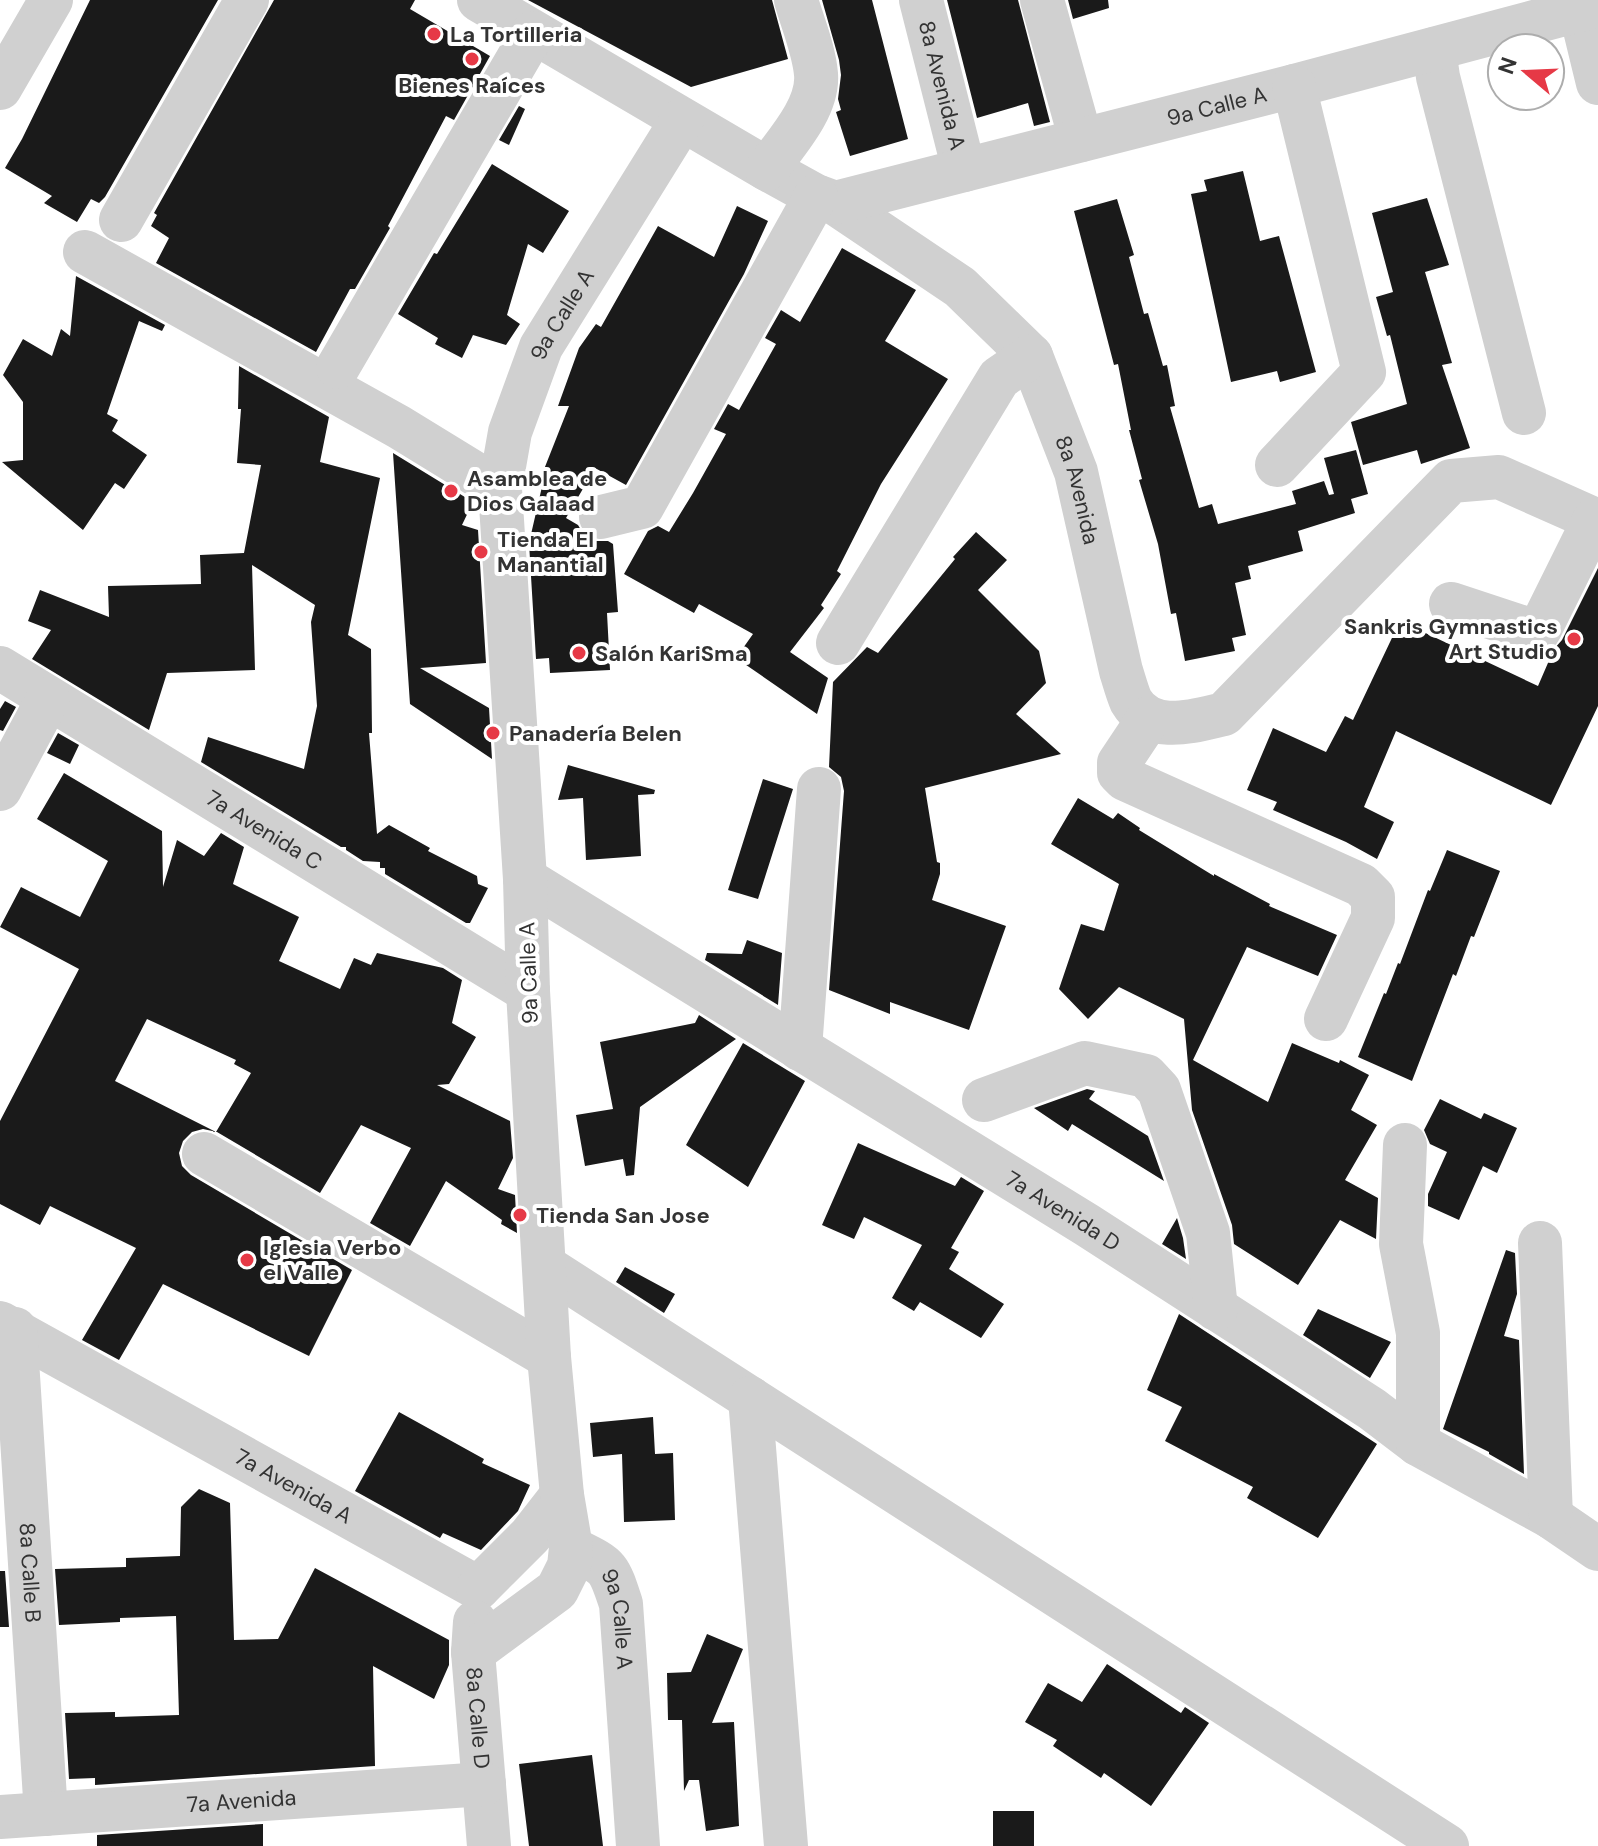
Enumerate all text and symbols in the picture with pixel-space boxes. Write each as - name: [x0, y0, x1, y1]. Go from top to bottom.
- street label: 8a Avenida A: [912, 18, 972, 153]
- place label: La Tortilleria: [450, 20, 582, 49]
- marker: La Tortilleria: [425, 25, 443, 43]
- north arrow: [1486, 32, 1566, 112]
- marker: Bienes Raíces: [463, 50, 481, 68]
- text: N: [1491, 53, 1524, 78]
- place label: Bienes Raíces: [398, 71, 546, 100]
- street label: 9a Calle A: [1164, 79, 1270, 133]
- street label: 9a Calle A: [524, 264, 601, 364]
- street label: 8a Avenida: [1048, 431, 1106, 547]
- place label: Asamblea de Dios Galaad: [467, 464, 607, 518]
- marker: Asamblea de Dios Galaad: [442, 482, 460, 500]
- place label: Tienda El Manantial: [497, 525, 604, 579]
- marker: Tienda El Manantial: [472, 543, 490, 561]
- place label: Sankris Gymnastics Art Studio: [1344, 612, 1558, 666]
- marker: Sankris Gymnastics Art Studio: [1565, 630, 1583, 648]
- place label: Salón KariSma: [595, 639, 748, 668]
- marker: Salón KariSma: [570, 644, 588, 662]
- place label: Panadería Belen: [509, 719, 682, 748]
- marker: Panadería Belen: [484, 724, 502, 742]
- street label: 7a Avenida C: [201, 784, 328, 877]
- street label: 9a Calle A: [512, 921, 545, 1025]
- street label: 7a Avenida D: [1000, 1164, 1126, 1258]
- place label: Tienda San Jose: [536, 1201, 710, 1230]
- marker: Tienda San Jose: [511, 1206, 529, 1224]
- place label: Iglesia Verbo el Valle: [263, 1233, 401, 1287]
- marker: Iglesia Verbo el Valle: [238, 1251, 256, 1269]
- street label: 7a Avenida A: [230, 1442, 358, 1531]
- street label: 8a Calle B: [12, 1522, 48, 1624]
- street label: 9a Calle A: [594, 1564, 640, 1671]
- street label: 8a Calle D: [459, 1666, 497, 1770]
- street label: 7a Avenida: [186, 1783, 297, 1819]

